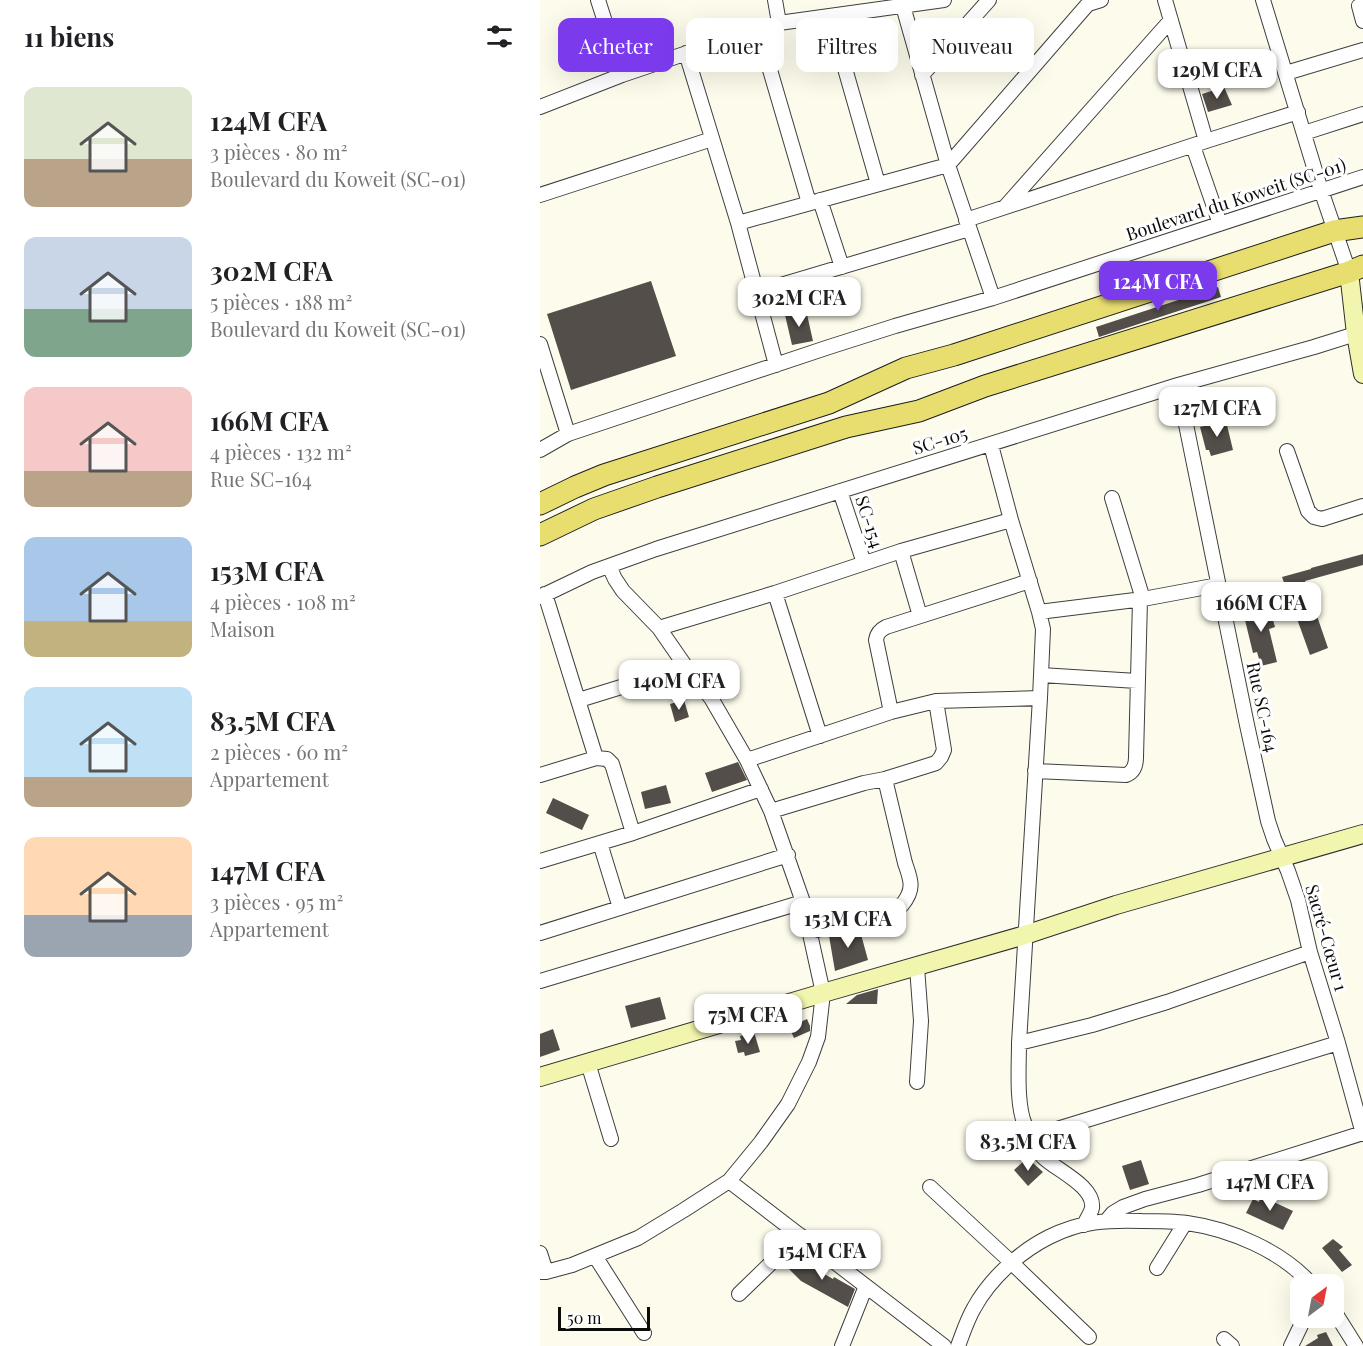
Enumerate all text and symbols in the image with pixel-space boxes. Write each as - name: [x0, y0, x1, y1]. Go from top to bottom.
- chip: Acheter: [558, 18, 674, 72]
- chip: Louer: [686, 18, 784, 72]
- chip: Filtres: [796, 18, 898, 72]
- chip: Nouveau: [910, 18, 1034, 72]
- text: 11 biens: [24, 19, 114, 54]
- icon: filters: [483, 20, 516, 53]
- pin: 129M CFA: [1155, 49, 1279, 100]
- text: 129M CFA: [1172, 55, 1262, 82]
- text: 124M CFA: [210, 103, 327, 138]
- icon: home: [72, 111, 144, 183]
- text: 3 pièces · 80 m²: [210, 138, 348, 165]
- street label: Boulevard du Koweit (SC-01): [1123, 152, 1349, 246]
- text: Boulevard du Koweit (SC-01): [210, 165, 466, 192]
- text: 302M CFA: [210, 253, 333, 288]
- icon: home: [72, 261, 144, 333]
- pin: 124M CFA: [1096, 261, 1220, 312]
- text: 124M CFA: [1113, 267, 1203, 294]
- pin: 302M CFA: [737, 277, 861, 328]
- text: 302M CFA: [752, 283, 846, 310]
- text: 5 pièces · 188 m²: [210, 288, 352, 315]
- text: Boulevard du Koweit (SC-01): [210, 315, 466, 342]
- pin: 127M CFA: [1155, 387, 1279, 438]
- text: 127M CFA: [1173, 393, 1261, 420]
- text: 166M CFA: [210, 403, 329, 438]
- icon: home: [72, 411, 144, 483]
- street label: SC-105: [909, 420, 970, 460]
- text: 4 pièces · 132 m²: [210, 438, 352, 465]
- text: Rue SC-164: [210, 465, 312, 492]
- street label: SC-154: [850, 492, 890, 551]
- text: 153M CFA: [210, 553, 324, 588]
- icon: home: [72, 561, 144, 633]
- pin: 166M CFA: [1199, 582, 1323, 633]
- text: 4 pièces · 108 m²: [210, 588, 356, 615]
- text: 166M CFA: [1215, 588, 1307, 615]
- text: Maison: [210, 615, 275, 642]
- street label: Rue SC-164: [1242, 659, 1284, 754]
- pin: 140M CFA: [617, 660, 741, 711]
- text: 140M CFA: [633, 666, 725, 693]
- text: 83.5M CFA: [210, 703, 335, 738]
- icon: home: [72, 711, 144, 783]
- text: 2 pièces · 60 m²: [210, 738, 348, 765]
- text: Appartement: [210, 765, 329, 792]
- text: 147M CFA: [210, 853, 325, 888]
- icon: home: [72, 861, 144, 933]
- street label: Sacré-Cœur 1: [1300, 882, 1354, 994]
- text: 3 pièces · 95 m²: [210, 888, 343, 915]
- pin: 153M CFA: [786, 898, 910, 949]
- text: 153M CFA: [804, 904, 892, 931]
- text: Appartement: [210, 915, 329, 942]
- pin: 75M CFA: [693, 994, 803, 1045]
- text: 75M CFA: [708, 1000, 788, 1027]
- pin: 83.5M CFA: [959, 1121, 1097, 1172]
- text: 83.5M CFA: [980, 1127, 1076, 1154]
- pin: 147M CFA: [1208, 1161, 1332, 1212]
- text: 147M CFA: [1226, 1167, 1314, 1194]
- pin: 154M CFA: [760, 1230, 884, 1281]
- text: 154M CFA: [778, 1236, 866, 1263]
- north arrow: [1290, 1274, 1344, 1328]
- map controls: [1290, 1274, 1344, 1328]
- scale bar: [558, 1304, 650, 1332]
- text: 50 m: [567, 1307, 601, 1328]

